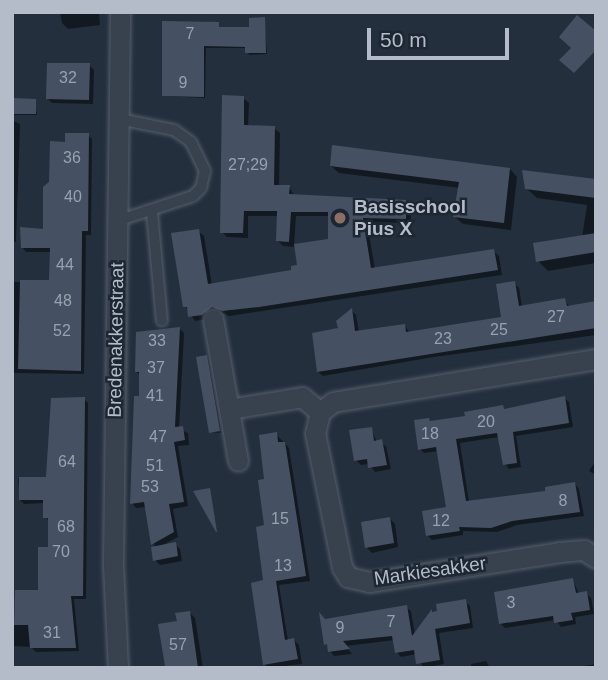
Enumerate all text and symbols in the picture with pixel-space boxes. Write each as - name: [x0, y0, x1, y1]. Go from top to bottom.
- scale bar: [370, 14, 512, 58]
- house number: 7: [186, 24, 194, 44]
- text: 50 m: [380, 28, 427, 51]
- house number: 32: [59, 68, 77, 88]
- house number: 9: [179, 73, 187, 93]
- house number: 36: [63, 148, 81, 168]
- house number: 27;29: [228, 155, 268, 175]
- house number: 40: [64, 187, 82, 207]
- place label: Basisschool Pius X: [354, 196, 466, 240]
- marker: Basisschool Pius X: [332, 210, 348, 226]
- house number: 44: [56, 255, 74, 275]
- street label: Bredenakkerstraat: [103, 262, 129, 418]
- house number: 48: [54, 291, 72, 311]
- house number: 27: [547, 307, 565, 327]
- house number: 25: [490, 320, 508, 340]
- house number: 52: [53, 321, 71, 341]
- house number: 23: [434, 329, 452, 349]
- house number: 33: [148, 331, 166, 351]
- house number: 37: [147, 358, 165, 378]
- house number: 41: [146, 386, 164, 406]
- house number: 20: [477, 412, 495, 432]
- house number: 18: [421, 424, 439, 444]
- house number: 47: [149, 427, 167, 447]
- house number: 64: [58, 452, 76, 472]
- house number: 51: [146, 456, 164, 476]
- house number: 53: [141, 477, 159, 497]
- house number: 8: [559, 491, 567, 511]
- house number: 15: [271, 509, 289, 529]
- house number: 12: [432, 511, 450, 531]
- house number: 68: [57, 517, 75, 537]
- house number: 70: [52, 542, 70, 562]
- street label: Markiesakker: [372, 552, 488, 590]
- house number: 13: [274, 556, 292, 576]
- house number: 3: [507, 593, 515, 613]
- house number: 7: [387, 612, 395, 632]
- house number: 9: [336, 618, 344, 638]
- house number: 31: [43, 623, 61, 643]
- house number: 57: [169, 635, 187, 655]

